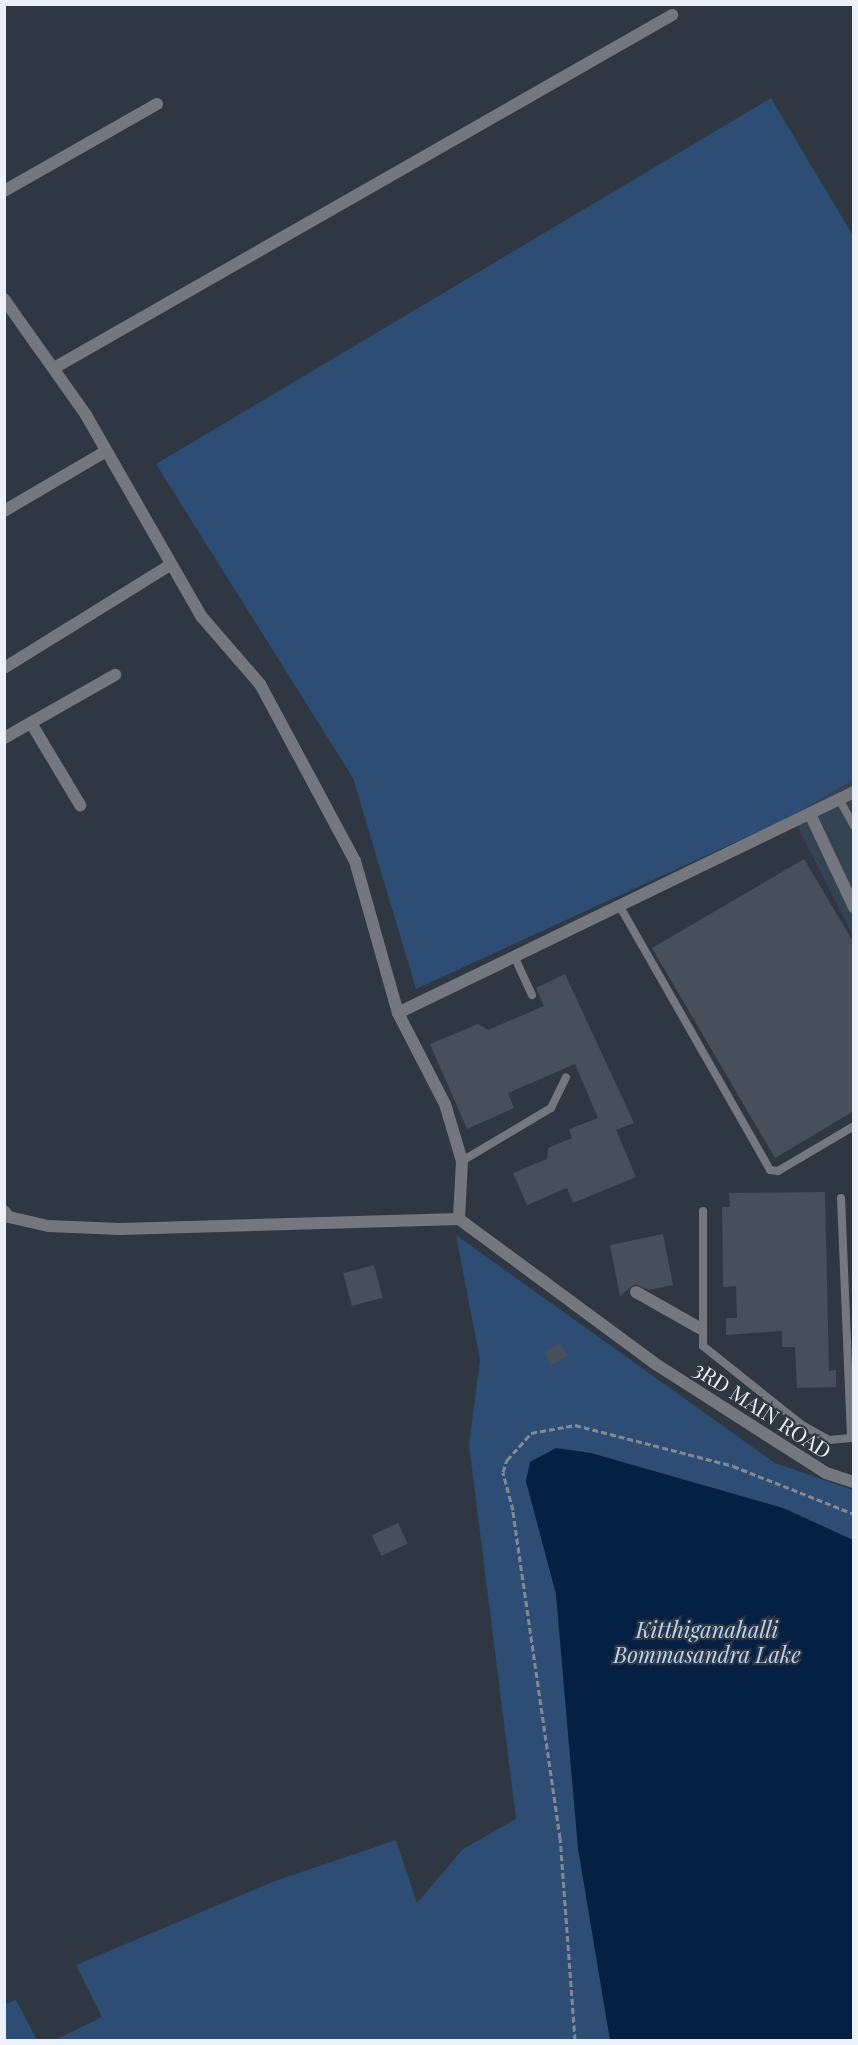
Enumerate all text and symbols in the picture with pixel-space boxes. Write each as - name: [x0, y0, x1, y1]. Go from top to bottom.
- street label: 3RD MAIN ROAD: [690, 1355, 836, 1463]
- water label: Kitthiganahalli Bommasandra Lake: [613, 1616, 801, 1668]

